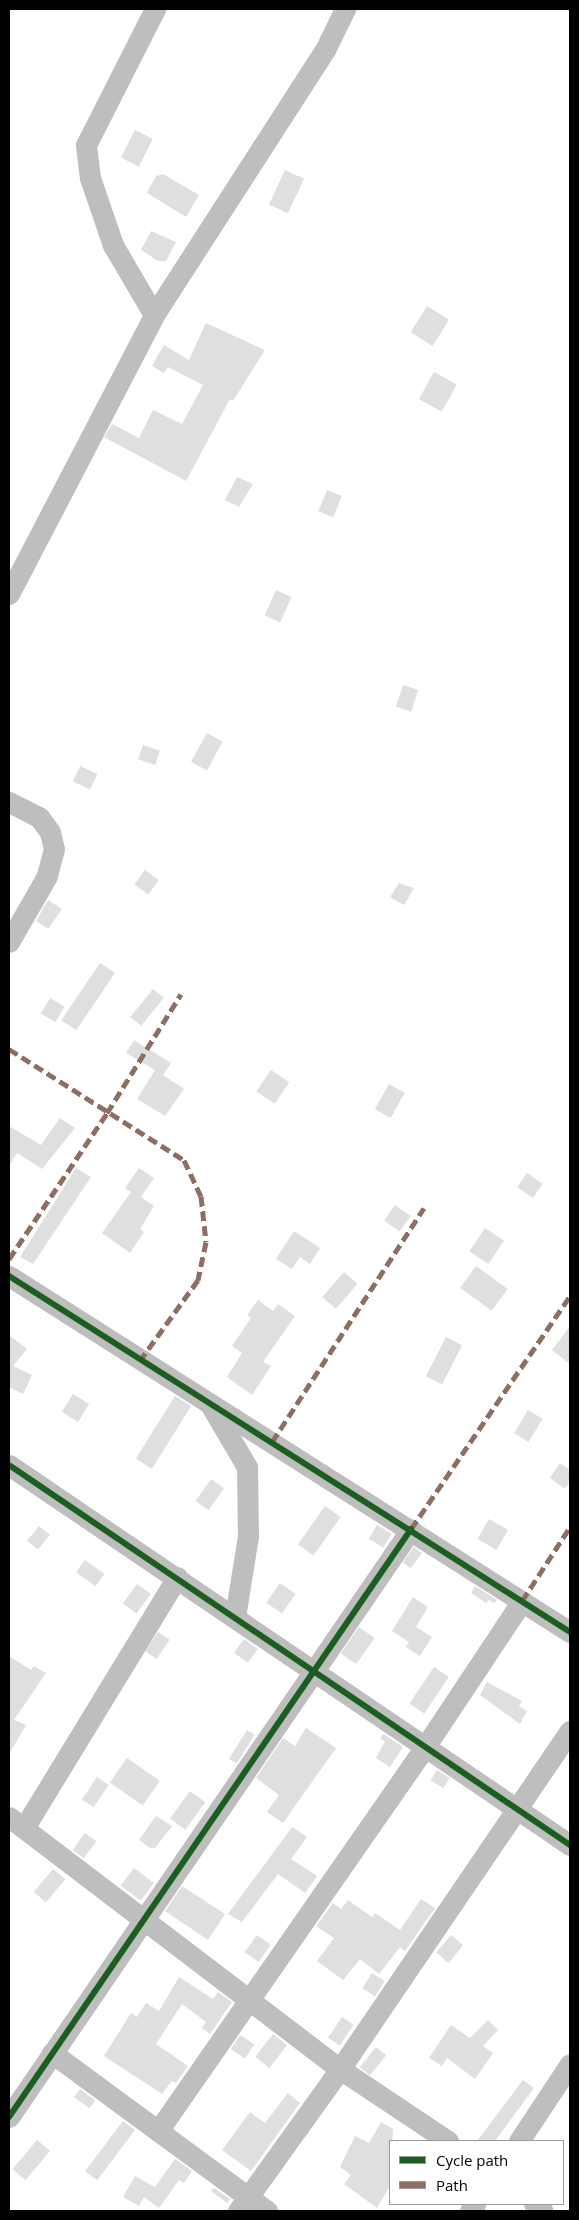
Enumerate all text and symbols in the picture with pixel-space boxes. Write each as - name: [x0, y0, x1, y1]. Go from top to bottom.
- legend: [389, 2140, 564, 2205]
- text: Cycle path: [436, 2150, 508, 2170]
- text: Path: [436, 2175, 468, 2195]

